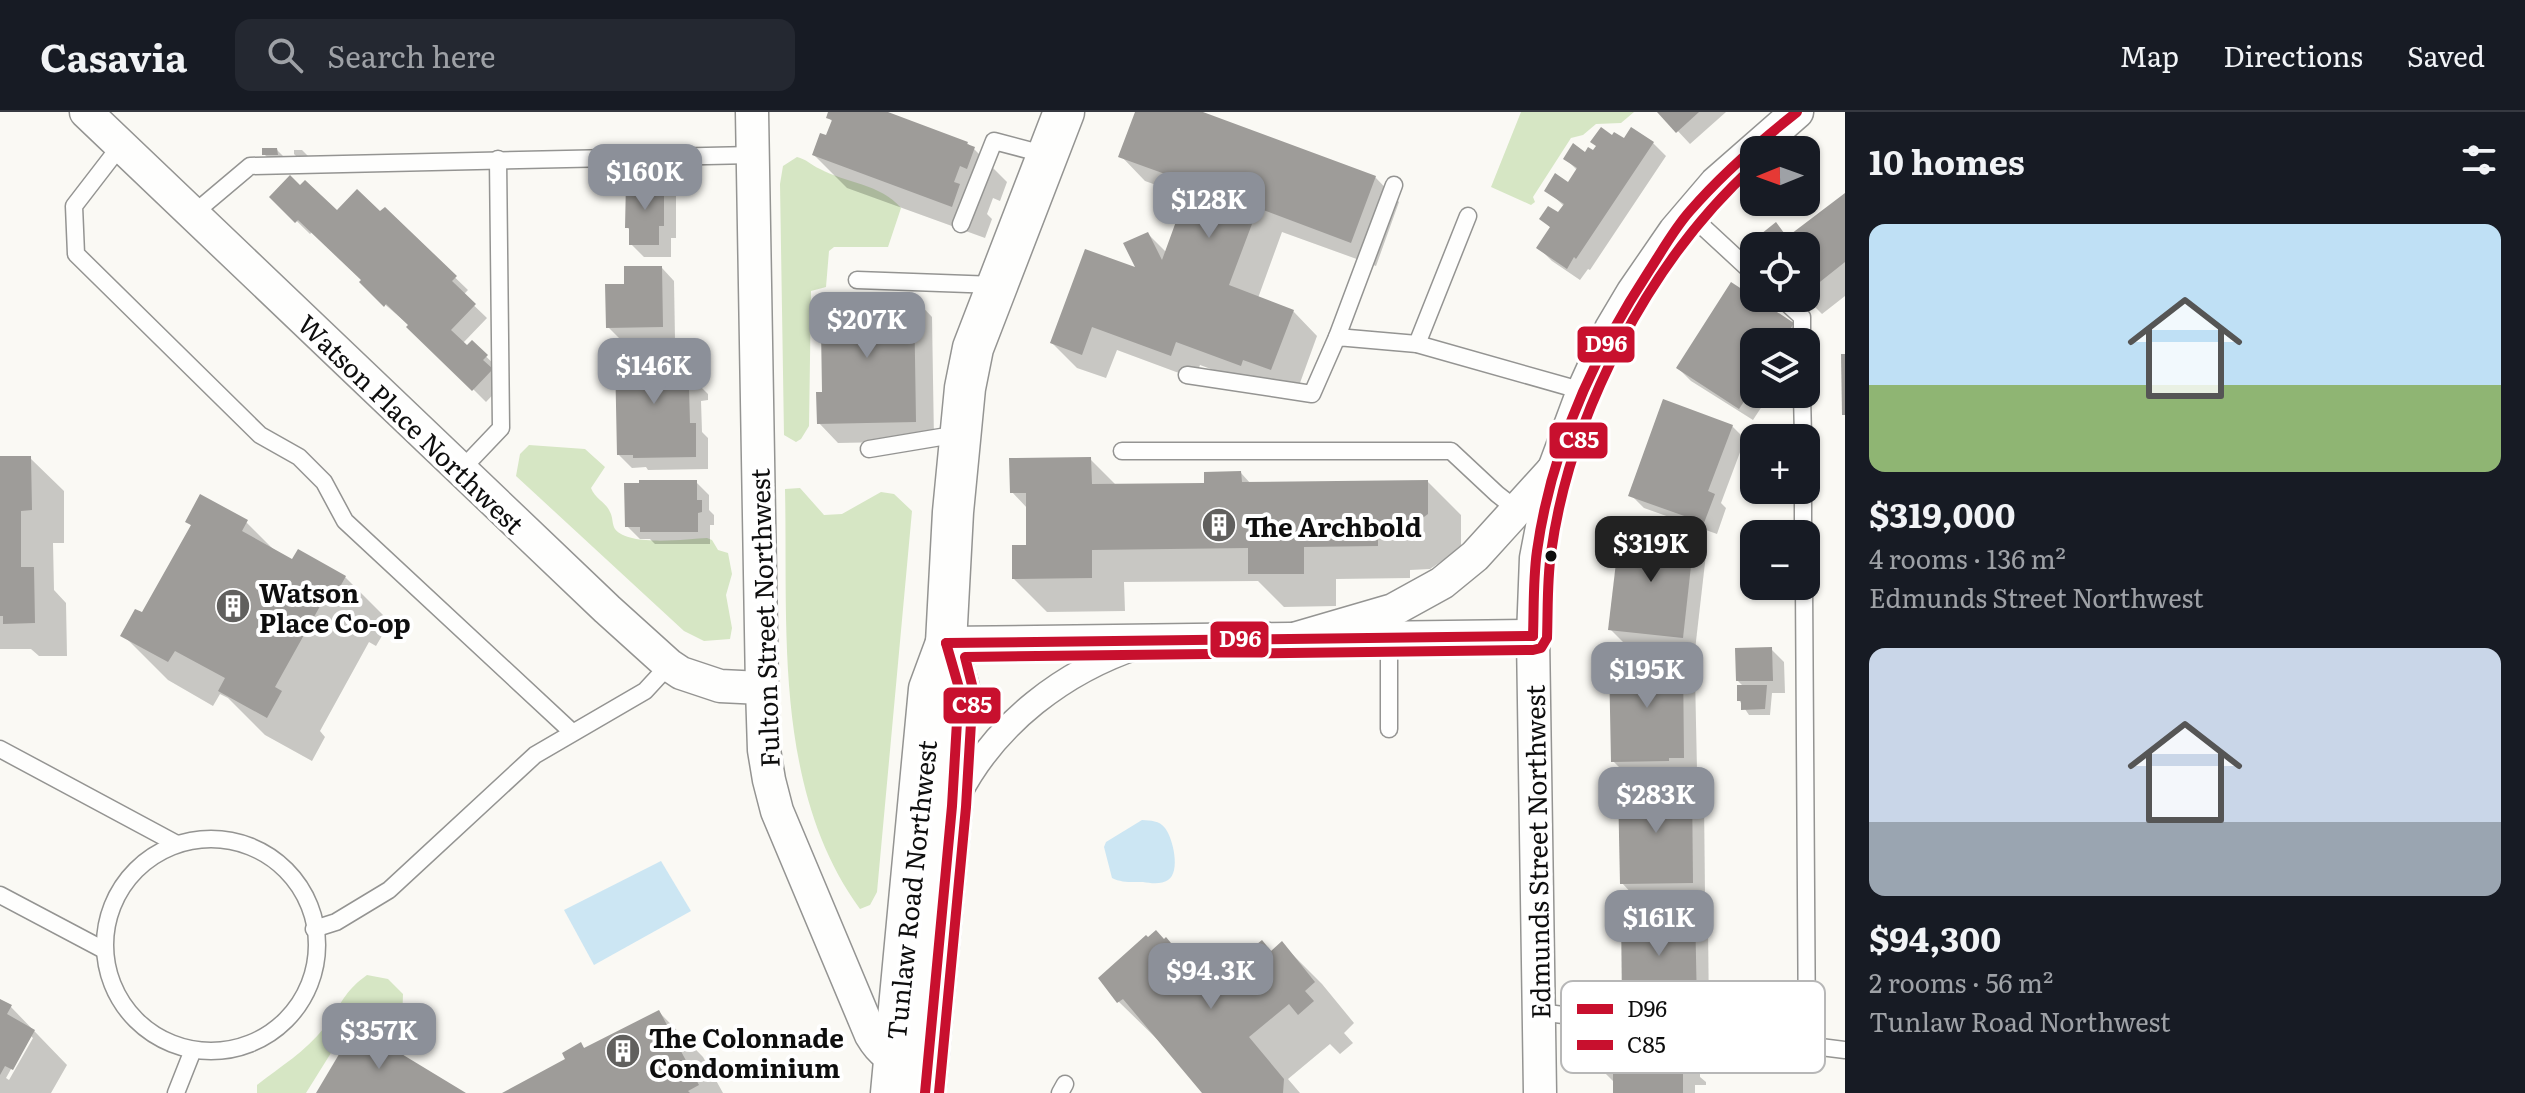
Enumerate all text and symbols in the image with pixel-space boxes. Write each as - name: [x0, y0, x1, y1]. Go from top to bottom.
- search box: [235, 19, 795, 91]
- text: Casavia: [40, 27, 187, 84]
- icon: search: [263, 33, 307, 77]
- text: Search here: [327, 33, 496, 77]
- text: Map: [2120, 34, 2179, 76]
- text: Directions: [2223, 34, 2363, 76]
- text: Saved: [2407, 34, 2485, 76]
- text: 10 homes: [1869, 135, 2025, 185]
- north arrow: [1740, 136, 1820, 216]
- map controls: [1740, 136, 1820, 600]
- icon: filters: [2457, 138, 2501, 182]
- pin: $160K: [589, 144, 701, 212]
- text: $160K: [606, 150, 684, 189]
- pin: $128K: [1153, 172, 1265, 240]
- text: $128K: [1171, 178, 1247, 217]
- button: locate: [1740, 232, 1820, 312]
- icon: home: [2113, 276, 2257, 420]
- pin: $207K: [811, 292, 923, 360]
- text: $207K: [827, 298, 907, 337]
- street label: Watson Place Northwest: [290, 304, 534, 542]
- line badge: D96: [1576, 325, 1636, 364]
- text: D96: [1585, 326, 1627, 359]
- button: layers: [1740, 328, 1820, 408]
- pin: $146K: [598, 338, 710, 406]
- text: $146K: [616, 344, 692, 383]
- line badge: C85: [1548, 421, 1609, 460]
- text: C85: [1559, 422, 1599, 455]
- button: +: [1740, 424, 1820, 504]
- street label: Fulton Street Northwest: [738, 467, 788, 768]
- text: $319,000: [1869, 488, 2015, 538]
- building icon: The Archbold: [1200, 506, 1238, 544]
- place label: The Archbold: [1245, 506, 1422, 545]
- pin: $319K: [1595, 516, 1707, 584]
- button: −: [1740, 520, 1820, 600]
- text: $319K: [1613, 522, 1689, 561]
- text: 4 rooms · 136 m²: [1869, 538, 2066, 577]
- unlabelled marker: [1543, 548, 1559, 564]
- place label: Watson Place Co-op: [259, 572, 411, 641]
- text: Edmunds Street Northwest: [1869, 577, 2203, 616]
- building icon: Watson Place Co-op: [214, 587, 252, 625]
- line badge: D96: [1209, 620, 1270, 659]
- text: D96: [1219, 621, 1261, 654]
- pin: $195K: [1591, 642, 1703, 710]
- text: $195K: [1609, 648, 1685, 687]
- street label: Edmunds Street Northwest: [1514, 684, 1558, 1020]
- line badge: C85: [942, 686, 1002, 725]
- text: C85: [952, 687, 992, 720]
- icon: home: [2113, 700, 2257, 844]
- street label: Tunlaw Road Northwest: [875, 738, 945, 1042]
- pin: $283K: [1600, 767, 1712, 835]
- text: $283K: [1616, 773, 1696, 812]
- pin: $161K: [1603, 890, 1715, 958]
- text: $161K: [1623, 896, 1695, 935]
- text: $94,300: [1869, 912, 2001, 962]
- pin: $94.3K: [1146, 943, 1276, 1011]
- text: $94.3K: [1166, 949, 1256, 988]
- text: 2 rooms · 56 m²: [1869, 962, 2053, 1001]
- legend: [1561, 981, 1825, 1073]
- text: D96: [1627, 991, 1667, 1024]
- text: Tunlaw Road Northwest: [1869, 1001, 2170, 1040]
- pin: $357K: [323, 1003, 435, 1071]
- text: $357K: [340, 1009, 418, 1048]
- place label: The Colonnade Condominium: [649, 1017, 844, 1086]
- text: C85: [1627, 1027, 1666, 1060]
- building icon: The Colonnade Condominium: [604, 1032, 642, 1070]

